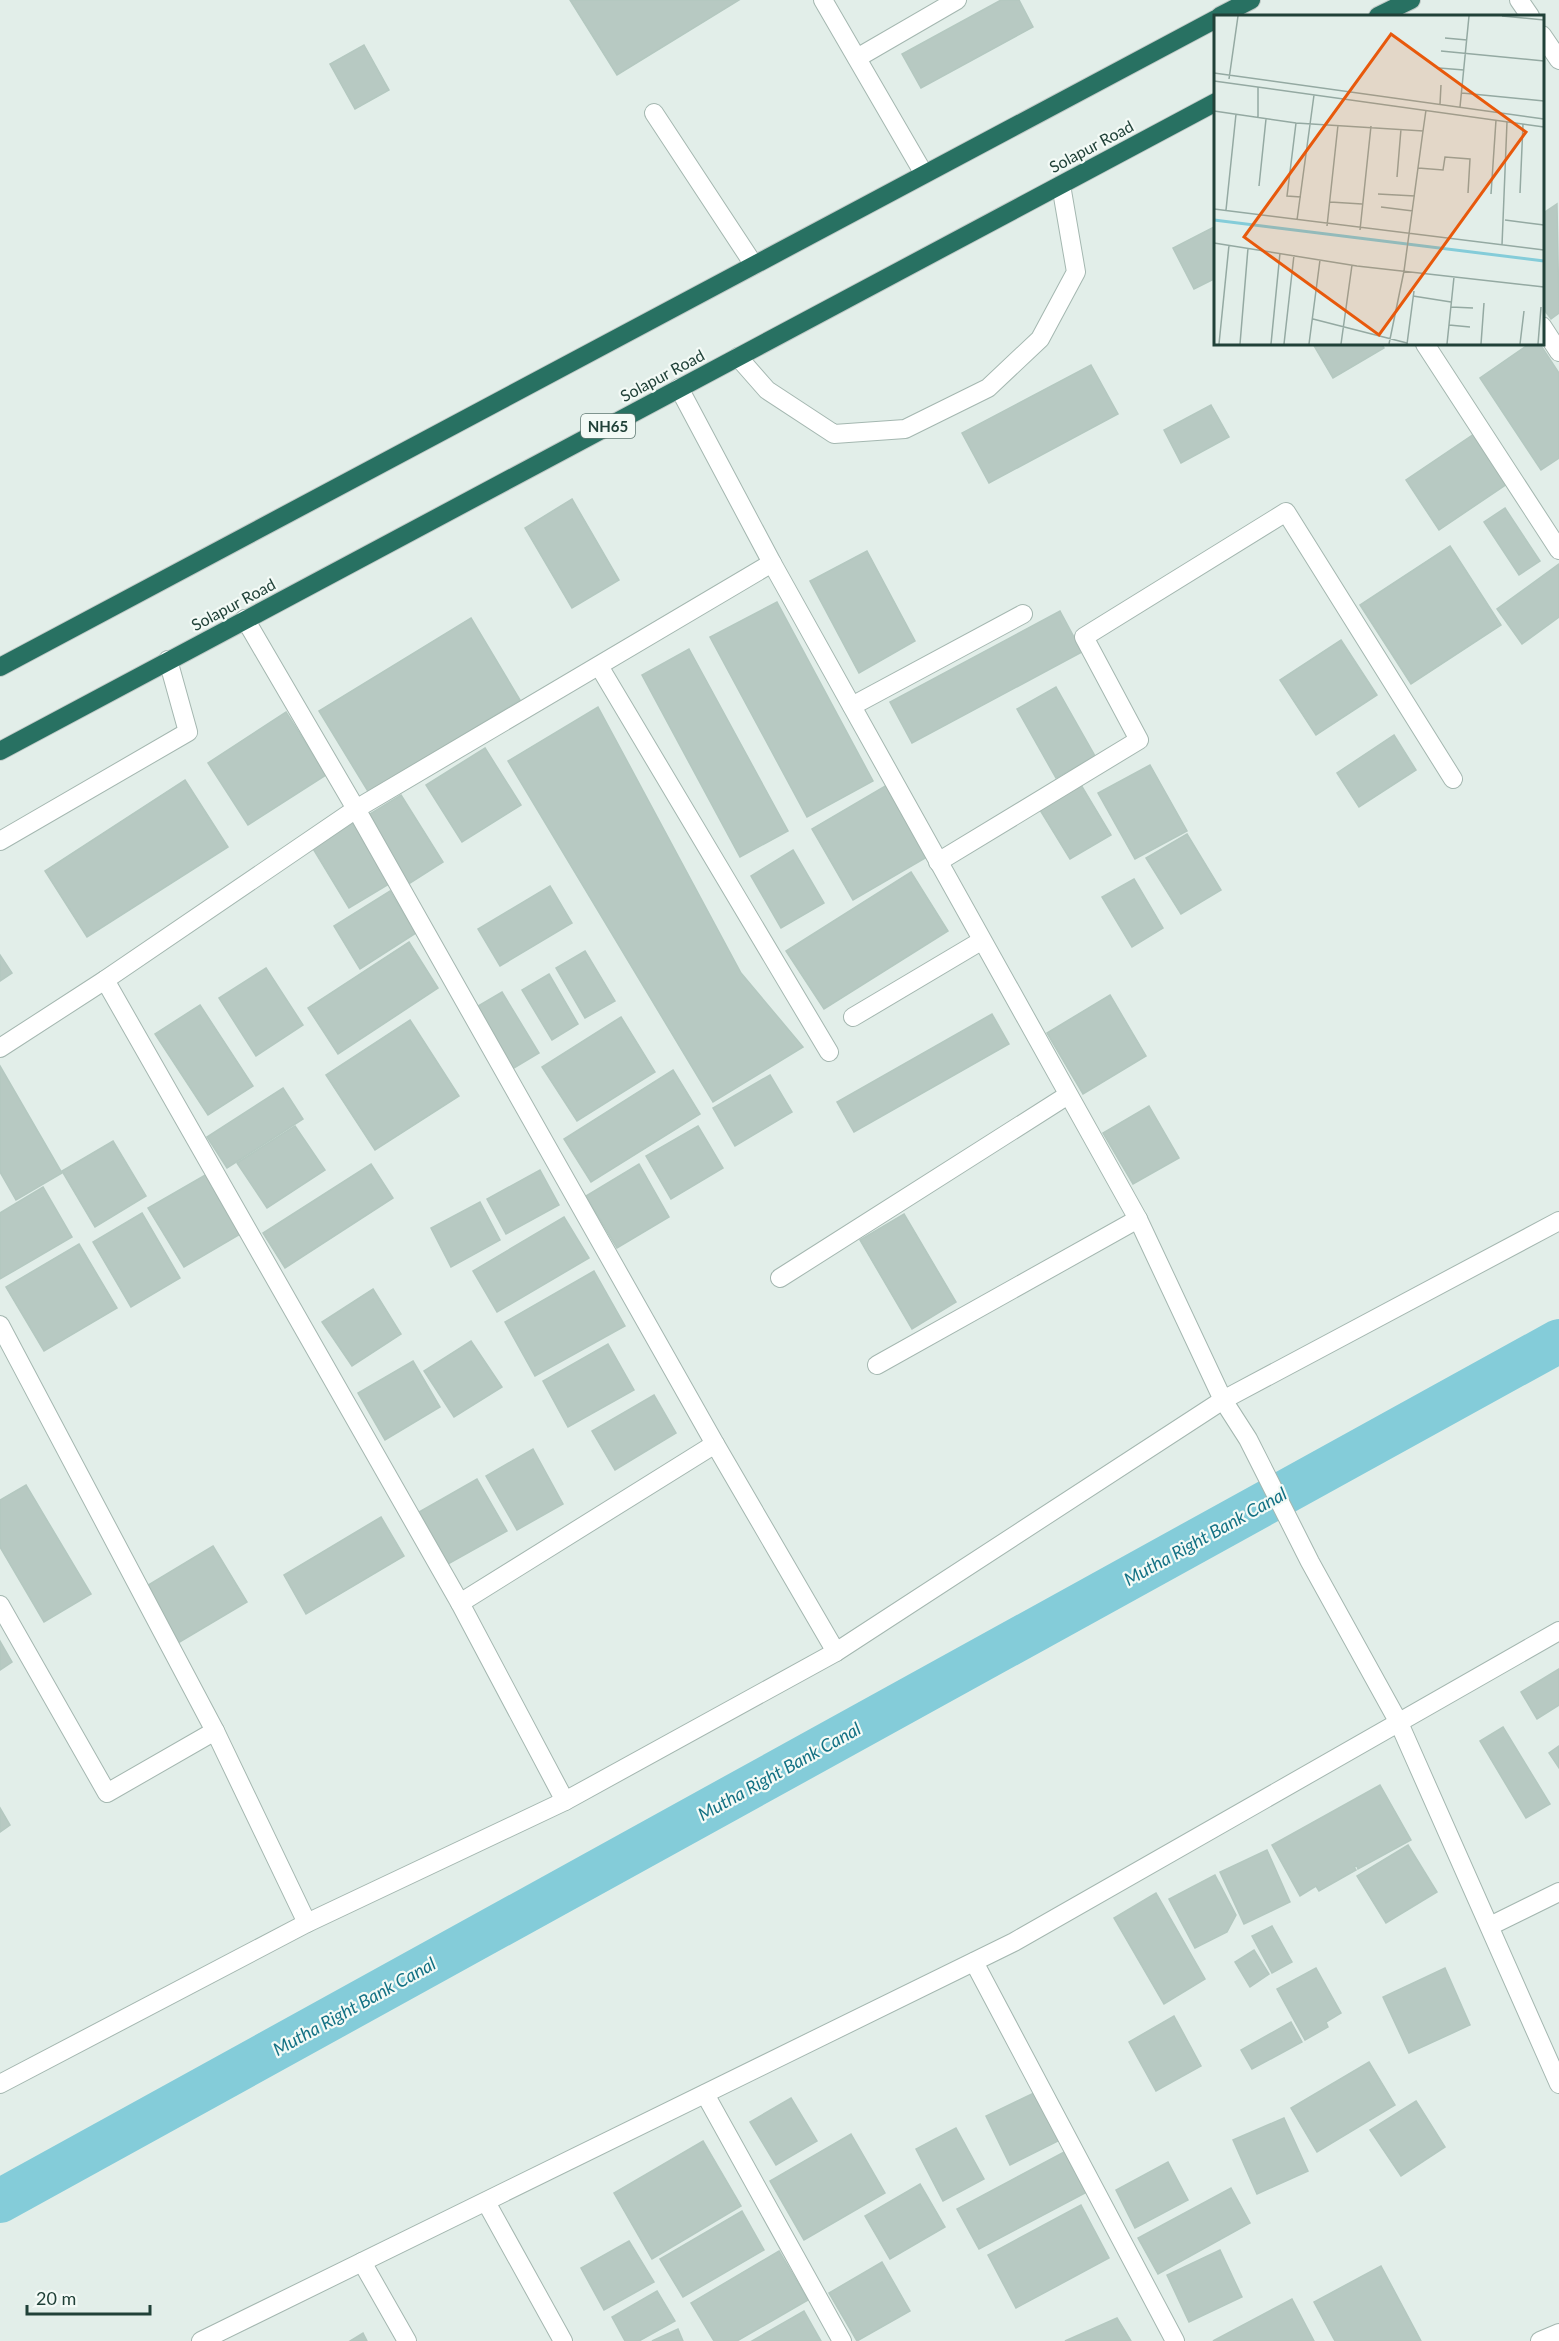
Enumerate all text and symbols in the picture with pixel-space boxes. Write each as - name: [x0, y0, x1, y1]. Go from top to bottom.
- inset map: [1214, 15, 1544, 345]
- street label: Solapur Road: [1046, 116, 1136, 176]
- street label: Solapur Road: [617, 345, 707, 405]
- road number: NH65: [581, 414, 635, 438]
- street label: Solapur Road: [188, 574, 278, 634]
- water label: Mutha Right Bank Canal: [1120, 1482, 1290, 1590]
- water label: Mutha Right Bank Canal: [694, 1717, 864, 1825]
- water label: Mutha Right Bank Canal: [269, 1952, 439, 2060]
- scale bar: [27, 2278, 150, 2316]
- text: 20 m: [36, 2287, 76, 2309]

